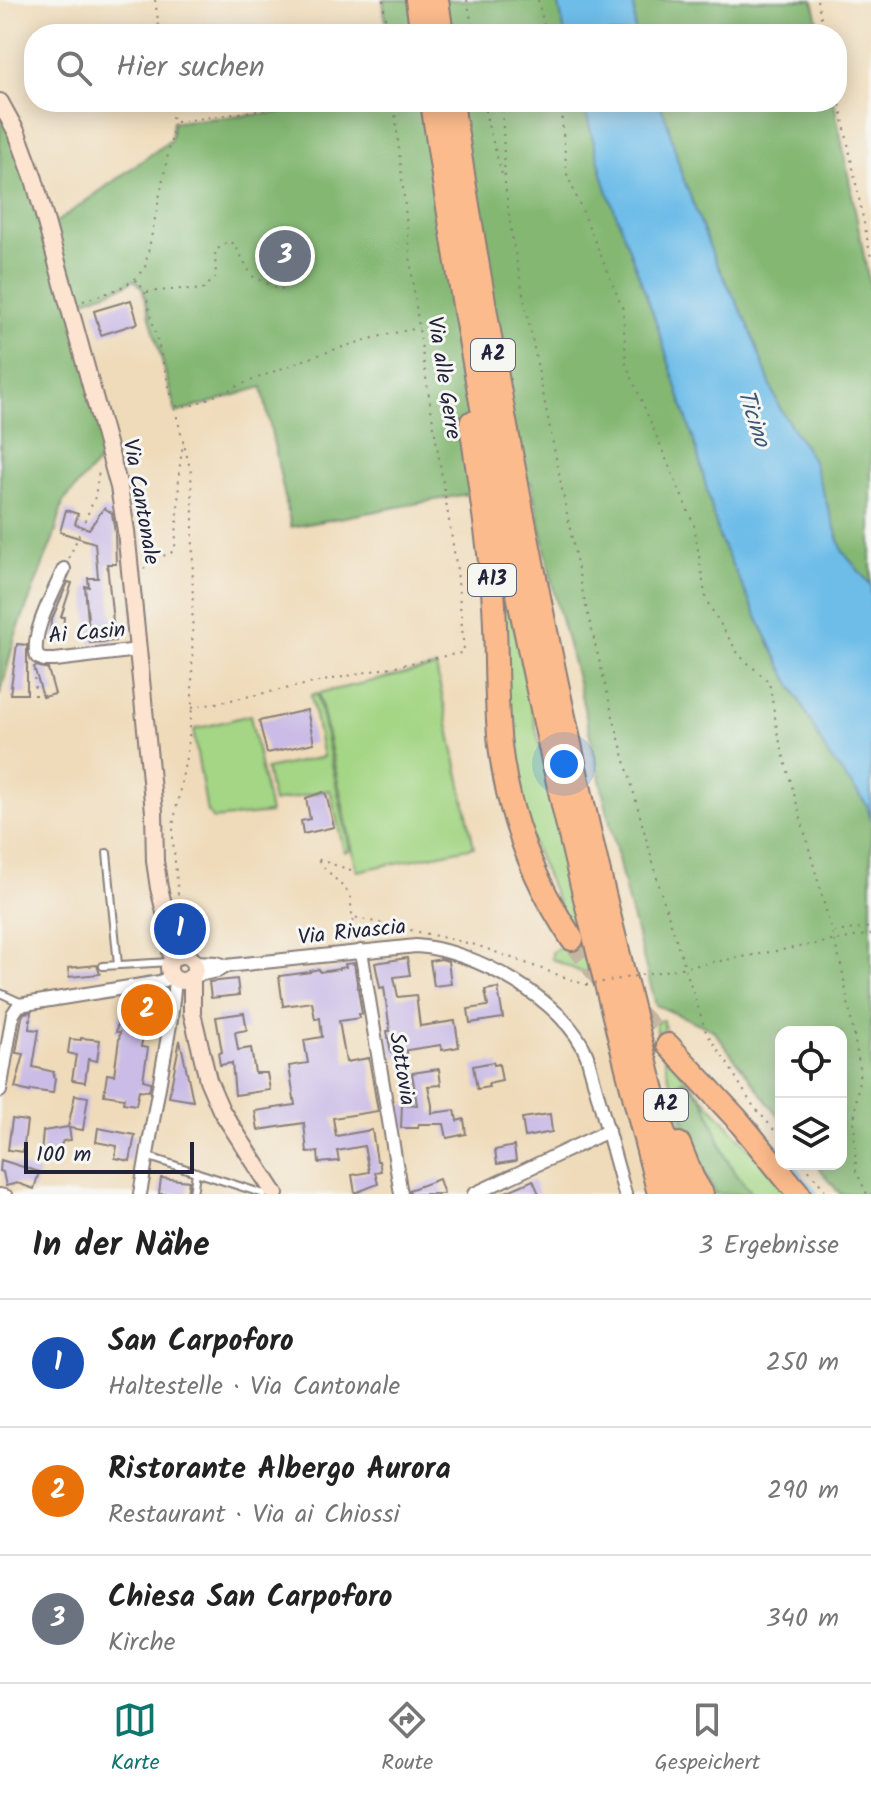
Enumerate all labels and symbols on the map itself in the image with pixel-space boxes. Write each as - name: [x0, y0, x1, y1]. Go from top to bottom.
- pin: 3: [259, 226, 311, 286]
- street label: Via alle Gerre: [416, 314, 470, 442]
- road number: A2: [471, 339, 515, 371]
- water label: Ticino: [725, 384, 781, 454]
- street label: Via Cantonale: [112, 436, 168, 568]
- road number: A13: [468, 564, 516, 596]
- street label: Ai Casin: [47, 613, 127, 655]
- your location: [544, 744, 584, 784]
- pin: 1: [154, 899, 206, 959]
- street label: Via Rivascia: [296, 910, 408, 956]
- pin: 2: [121, 980, 173, 1040]
- street label: Sottovia: [378, 1030, 424, 1108]
- road number: A2: [644, 1089, 688, 1121]
- scale bar: [24, 1138, 194, 1174]

